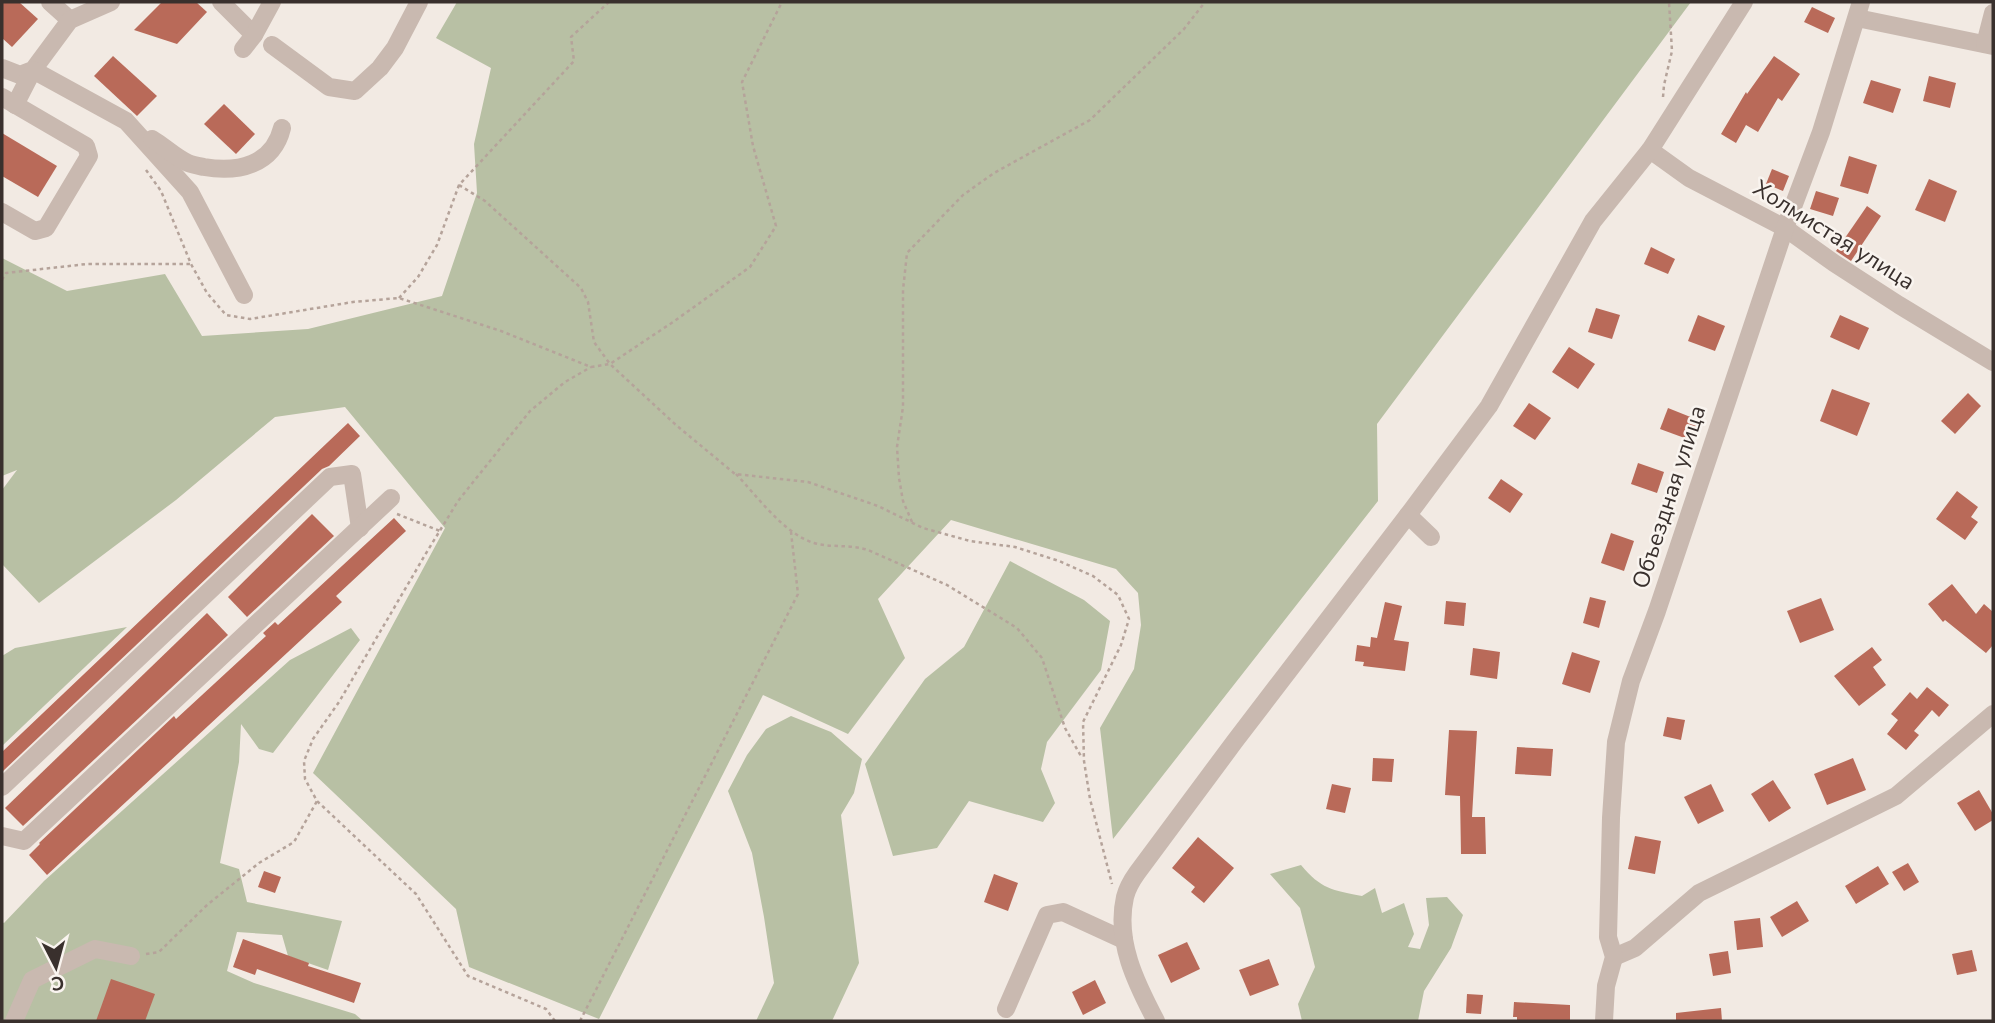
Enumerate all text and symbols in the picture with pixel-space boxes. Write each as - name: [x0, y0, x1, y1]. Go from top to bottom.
- street label: Холмистая улица: [1747, 173, 1921, 297]
- street label: Объездная улица: [1625, 401, 1713, 593]
- north arrow: [21, 932, 91, 1002]
- text: С: [50, 969, 65, 997]

